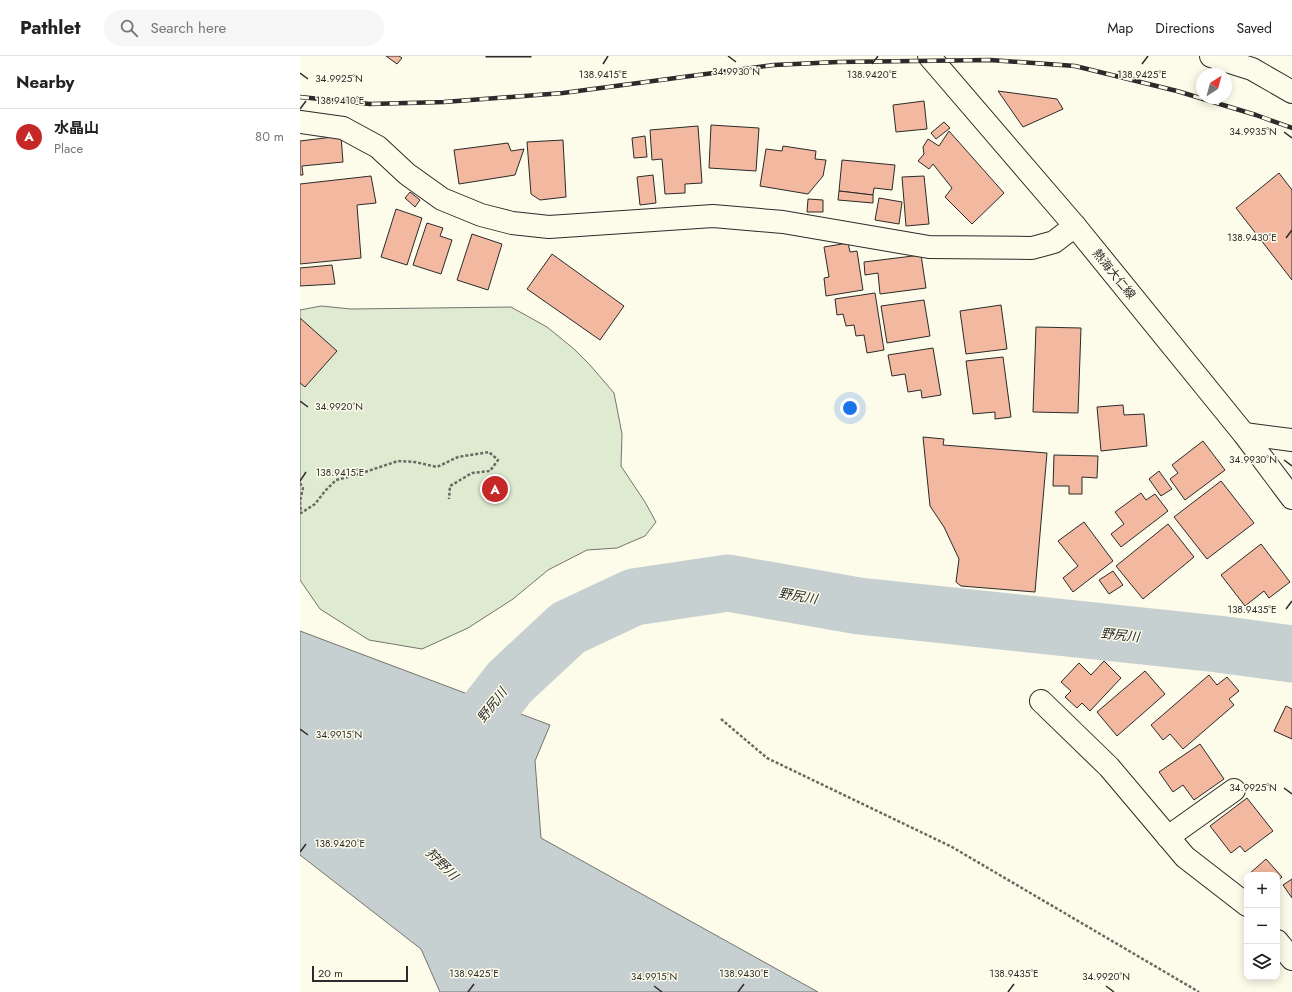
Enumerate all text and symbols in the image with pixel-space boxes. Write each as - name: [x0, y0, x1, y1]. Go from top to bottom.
- search box: [104, 10, 384, 46]
- text: Pathlet: [20, 14, 80, 41]
- icon: search: [118, 17, 140, 39]
- text: Search here: [150, 17, 226, 39]
- text: Map: [1107, 18, 1133, 38]
- text: Directions: [1155, 18, 1215, 38]
- text: Saved: [1237, 18, 1272, 38]
- text: 34.9930°N: [712, 64, 760, 79]
- text: 138.9415°E: [579, 67, 627, 82]
- text: 138.9420°E: [847, 67, 897, 82]
- text: 138.9425°E: [1117, 67, 1167, 82]
- north arrow: [1196, 68, 1232, 104]
- text: Nearby: [16, 70, 74, 94]
- text: 34.9925°N: [315, 71, 363, 86]
- text: 138.9410°E: [316, 93, 364, 108]
- text: 水晶山: [54, 117, 99, 139]
- text: 34.9935°N: [1229, 124, 1277, 139]
- text: A: [24, 127, 34, 146]
- text: 80 m: [255, 127, 284, 146]
- text: Place: [54, 139, 83, 158]
- text: 138.9430°E: [1227, 230, 1277, 245]
- street label: 熱海大仁線: [1088, 245, 1140, 303]
- your location: [840, 398, 860, 418]
- text: 34.9920°N: [315, 399, 363, 414]
- text: 34.9930°N: [1229, 452, 1277, 467]
- text: 138.9415°E: [316, 465, 364, 480]
- pin: A: [482, 474, 508, 504]
- water label: 野尻川: [777, 583, 821, 609]
- text: 138.9435°E: [1227, 602, 1277, 617]
- water label: 野尻川: [1100, 624, 1142, 647]
- water label: 野尻川: [473, 682, 513, 726]
- text: 34.9915°N: [316, 727, 362, 742]
- text: 34.9925°N: [1229, 780, 1277, 795]
- text: 138.9420°E: [315, 836, 365, 851]
- water label: 狩野川: [421, 843, 464, 886]
- map controls: [1244, 872, 1280, 980]
- button: +: [1244, 872, 1280, 908]
- button: −: [1244, 908, 1280, 944]
- button: layers: [1244, 944, 1280, 980]
- scale bar: [312, 964, 408, 983]
- text: 20 m: [318, 965, 343, 981]
- text: 138.9425°E: [449, 966, 499, 981]
- text: 138.9430°E: [719, 966, 769, 981]
- text: 138.9435°E: [989, 966, 1039, 981]
- text: 34.9915°N: [631, 969, 677, 984]
- text: 34.9920°N: [1082, 969, 1130, 984]

